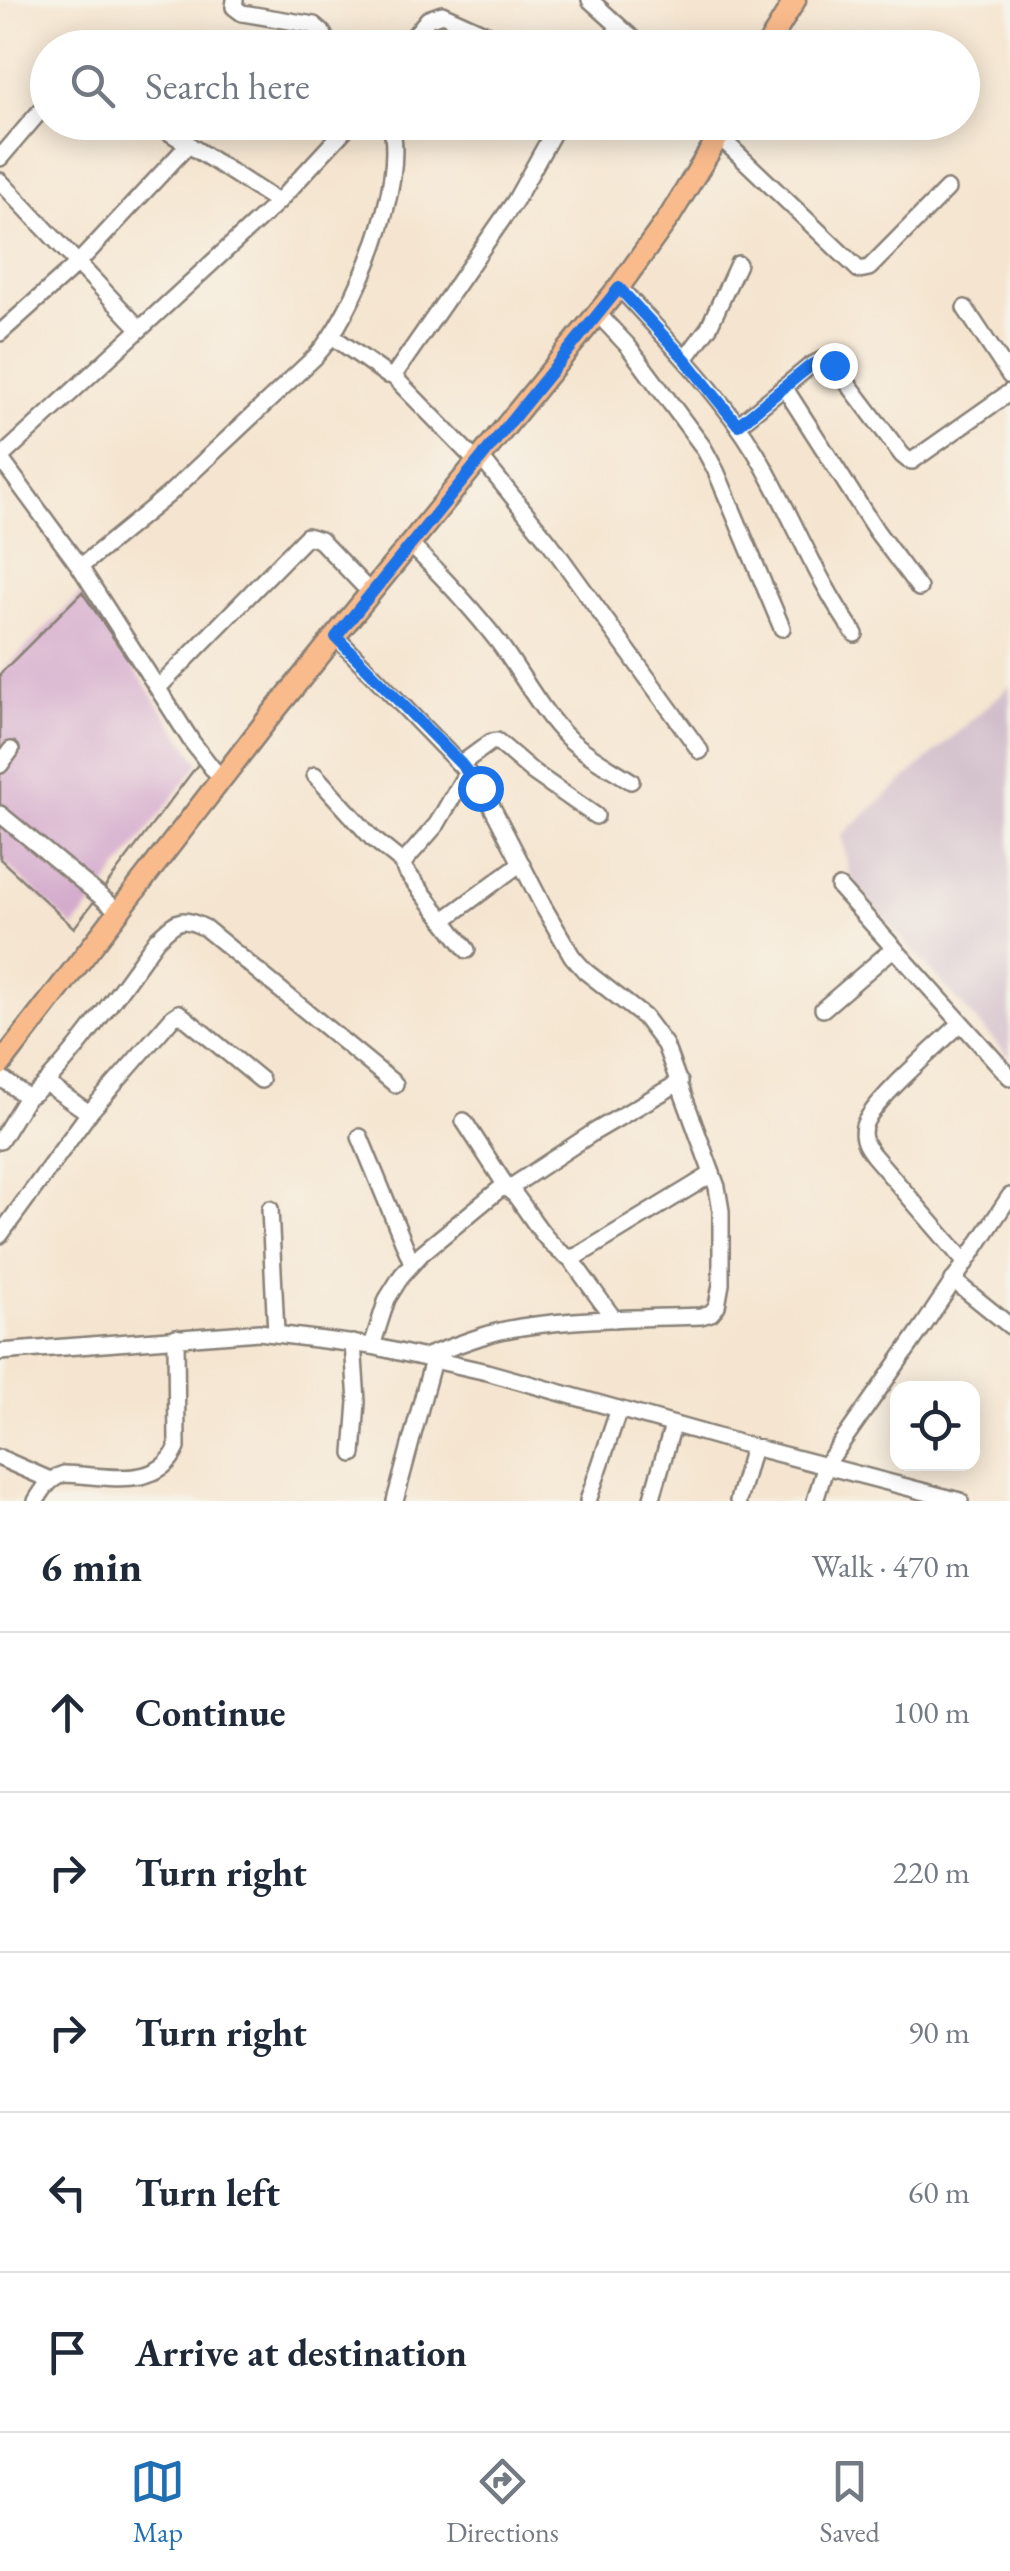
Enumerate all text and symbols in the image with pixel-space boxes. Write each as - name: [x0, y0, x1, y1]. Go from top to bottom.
- search box: [30, 30, 980, 140]
- icon: search: [65, 58, 120, 113]
- text: Search here: [145, 61, 310, 110]
- route end: [812, 343, 858, 389]
- route start: [458, 766, 504, 812]
- map controls: [890, 1381, 980, 1471]
- button: locate: [890, 1381, 980, 1471]
- text: 6 min: [40, 1539, 142, 1594]
- text: Walk · 470 m: [812, 1545, 970, 1587]
- icon: ahead: [40, 1685, 95, 1740]
- text: Continue: [135, 1688, 286, 1737]
- text: 100 m: [893, 1691, 970, 1733]
- icon: right: [40, 1845, 95, 1900]
- text: Turn right: [135, 1848, 307, 1897]
- text: 220 m: [893, 1851, 970, 1893]
- icon: right: [40, 2005, 95, 2060]
- text: Turn right: [135, 2008, 307, 2057]
- text: 90 m: [908, 2011, 970, 2053]
- icon: left: [40, 2165, 95, 2220]
- text: Turn left: [135, 2168, 280, 2217]
- text: 60 m: [908, 2171, 970, 2213]
- icon: arrive: [40, 2325, 95, 2380]
- text: Arrive at destination: [135, 2328, 467, 2377]
- tab: Map: [130, 2454, 185, 2550]
- tab: Directions: [446, 2454, 559, 2550]
- tab: Saved: [820, 2454, 880, 2550]

